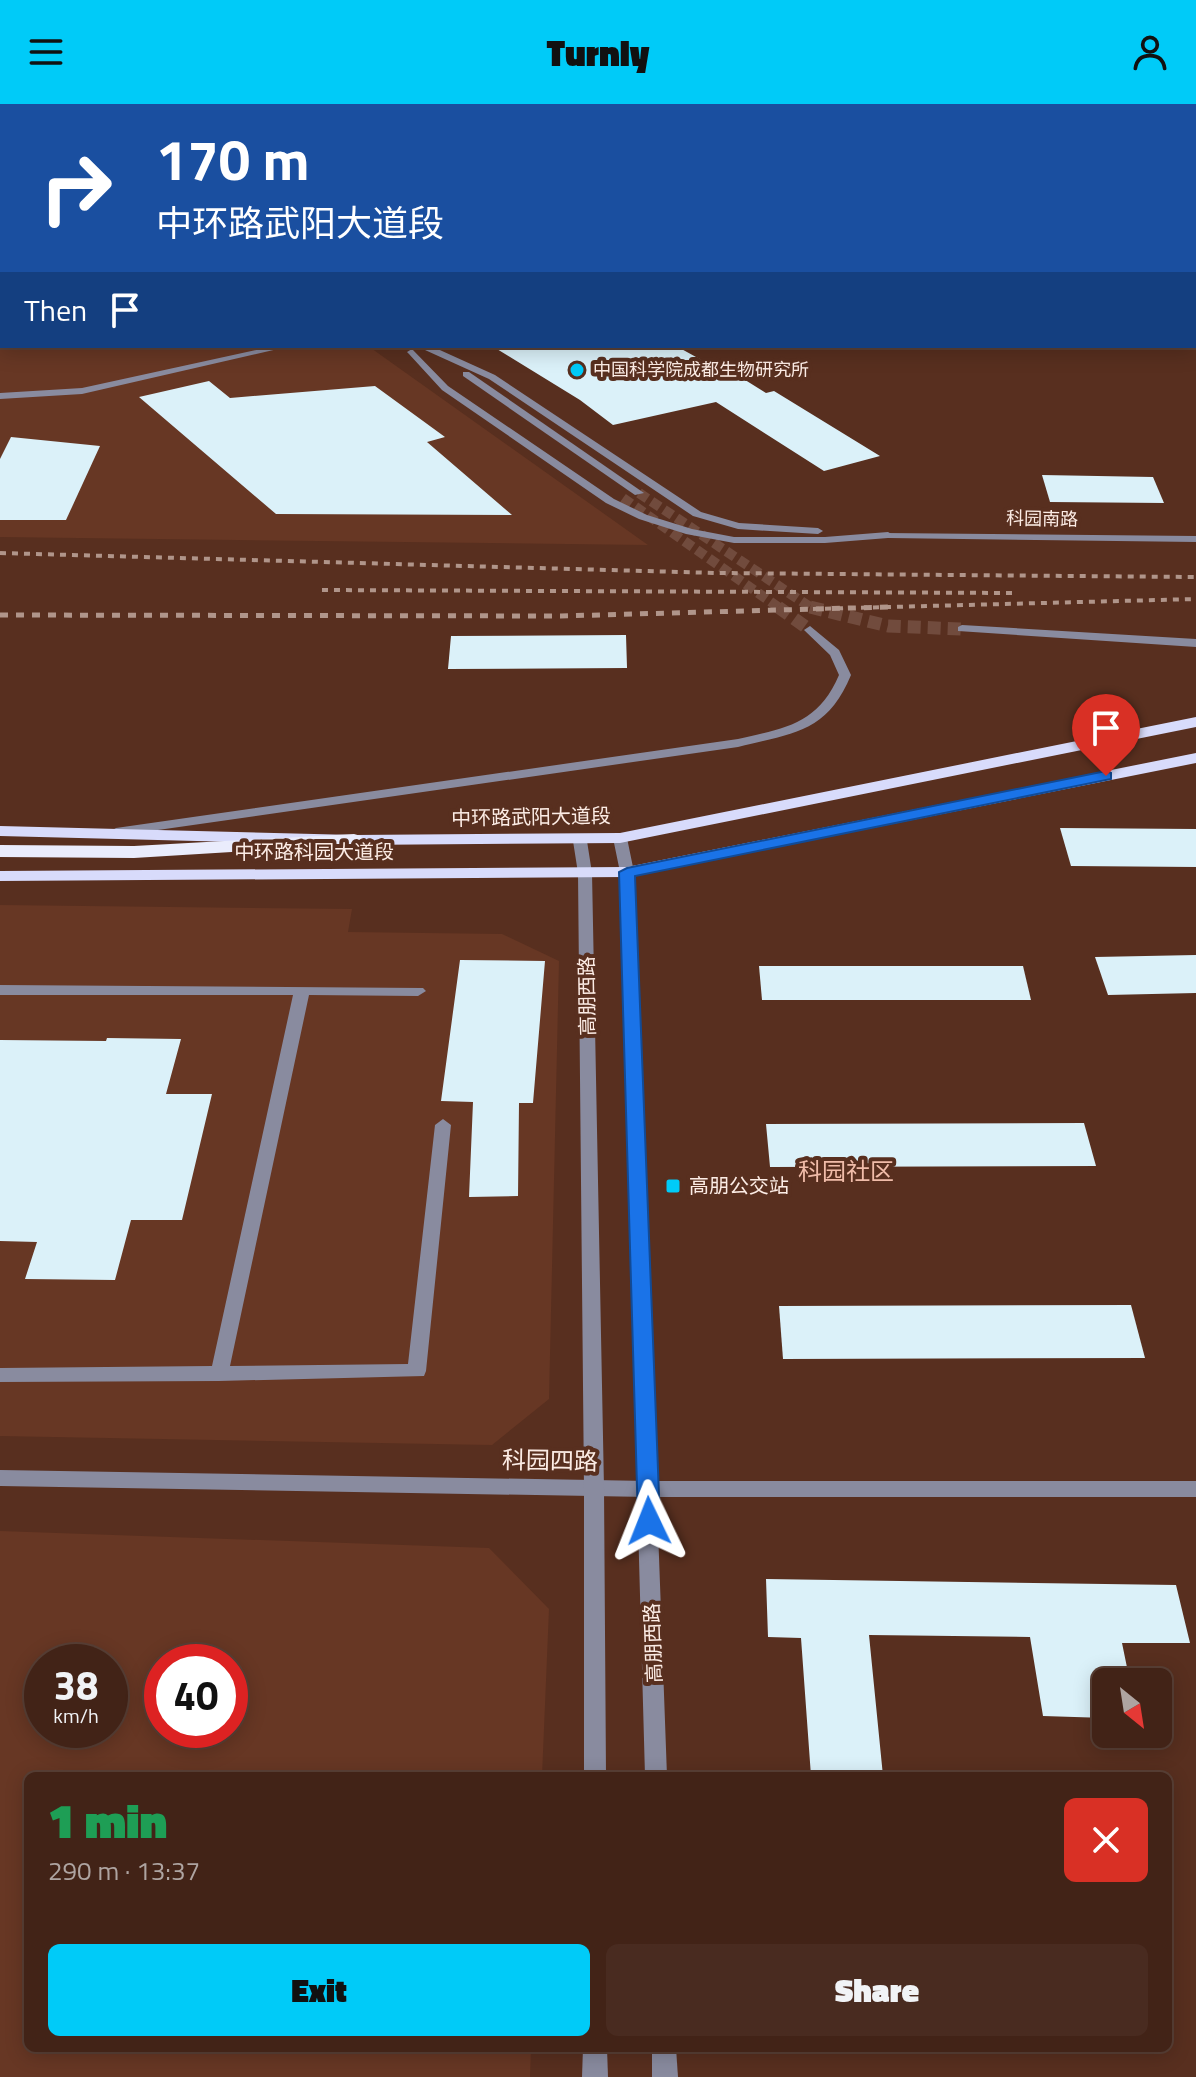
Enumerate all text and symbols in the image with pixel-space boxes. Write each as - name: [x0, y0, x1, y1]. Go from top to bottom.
- text: Turnly: [546, 25, 650, 80]
- icon: menu: [24, 30, 68, 74]
- icon: person: [1128, 30, 1172, 74]
- text: 170 m: [156, 117, 309, 202]
- icon: right: [24, 136, 128, 240]
- text: 中环路武阳大道段: [156, 195, 444, 250]
- text: Then: [24, 287, 87, 333]
- icon: arrive: [103, 288, 147, 332]
- place label: 中国科学院成都生物研究所: [593, 356, 809, 383]
- marker: 中国科学院成都生物研究所: [568, 361, 586, 379]
- street label: 科园南路: [1006, 504, 1078, 533]
- pin: [1072, 694, 1140, 776]
- icon: arrive: [1084, 706, 1128, 750]
- street label: 中环路武阳大道段: [451, 800, 611, 833]
- street label: 中环路科园大道段: [234, 836, 394, 867]
- street label: 高朋西路: [570, 956, 603, 1036]
- district label: 科园社区: [798, 1153, 894, 1189]
- place label: 高朋公交站: [689, 1170, 789, 1201]
- marker: 高朋公交站: [664, 1177, 682, 1195]
- street label: 科园四路: [502, 1441, 598, 1479]
- position arrow: [607, 1479, 691, 1563]
- street label: 高朋西路: [636, 1603, 669, 1684]
- speed limit sign: 40: [144, 1644, 248, 1748]
- text: 38: [54, 1655, 98, 1716]
- north arrow: [1092, 1668, 1172, 1748]
- map controls: [1092, 1668, 1172, 1748]
- text: km/h: [53, 1700, 99, 1731]
- text: 1 min: [48, 1784, 167, 1857]
- button: close: [1064, 1798, 1148, 1882]
- text: 290 m · 13:37: [48, 1851, 200, 1890]
- button: Exit: [48, 1944, 590, 2036]
- button: Share: [606, 1944, 1148, 2036]

